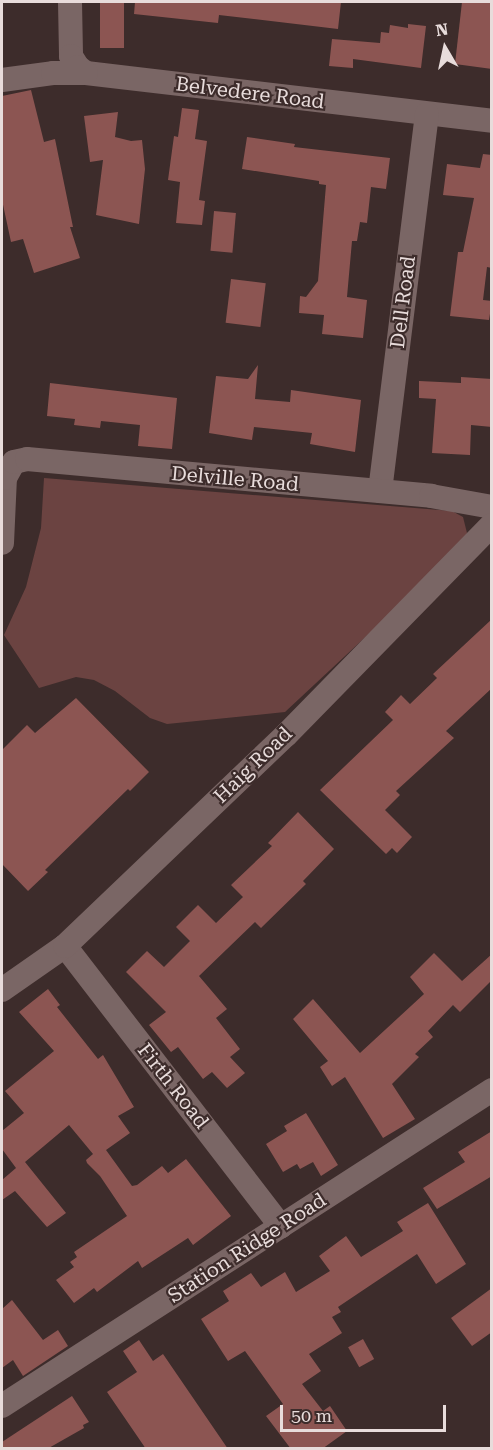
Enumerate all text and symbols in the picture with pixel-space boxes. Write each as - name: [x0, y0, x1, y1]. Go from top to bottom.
- north arrow: [415, 18, 475, 78]
- text: N: [435, 19, 450, 40]
- street label: Belvedere Road: [174, 72, 326, 114]
- street label: Dell Road: [385, 254, 421, 350]
- street label: Delville Road: [170, 461, 300, 497]
- street label: Haig Road: [209, 722, 297, 808]
- street label: Firth Road: [132, 1039, 214, 1133]
- street label: Station Ridge Road: [163, 1188, 331, 1308]
- scale bar: [283, 1393, 450, 1431]
- text: 50 m: [291, 1405, 332, 1426]

